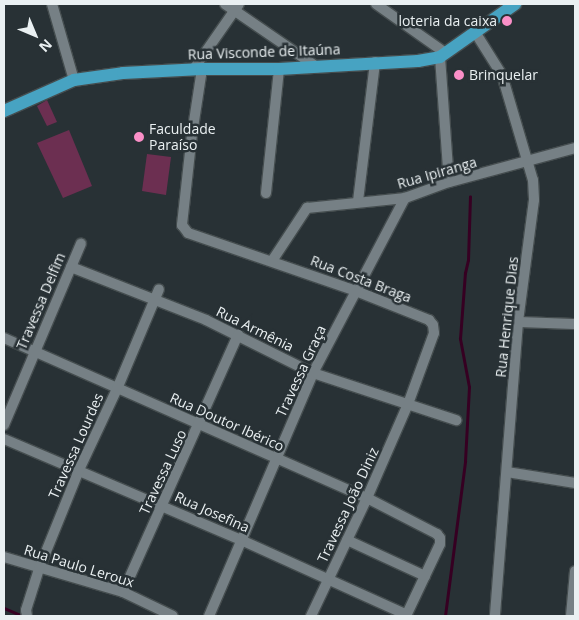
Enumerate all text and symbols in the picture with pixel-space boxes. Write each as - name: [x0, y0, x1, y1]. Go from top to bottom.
- north arrow: [10, 10, 60, 60]
- place label: loteria da caixa: [398, 13, 497, 29]
- marker: loteria da caixa: [501, 15, 513, 27]
- text: N: [35, 35, 57, 57]
- street label: Rua Visconde de Itaúna: [187, 41, 341, 63]
- place label: Brinquelar: [469, 67, 538, 83]
- marker: Brinquelar: [453, 69, 465, 81]
- place label: Faculdade Paraíso: [149, 121, 216, 154]
- marker: Faculdade Paraíso: [133, 131, 145, 143]
- street label: Rua Ipiranga: [395, 154, 479, 192]
- street label: Travessa Delfim: [13, 250, 69, 352]
- street label: Rua Costa Braga: [308, 252, 414, 306]
- street label: Rua Henrique Dias: [492, 256, 522, 378]
- street label: Rua Armênia: [214, 303, 296, 355]
- street label: Travessa Graça: [272, 323, 330, 419]
- street label: Rua Doutor Ibérico: [167, 389, 287, 455]
- street label: Travessa Lourdes: [45, 391, 107, 501]
- street label: Travessa Luso: [136, 427, 190, 517]
- street label: Travessa João Diniz: [314, 445, 382, 565]
- street label: Rua Josefina: [172, 488, 252, 536]
- street label: Rua Paulo Leroux: [22, 541, 136, 591]

